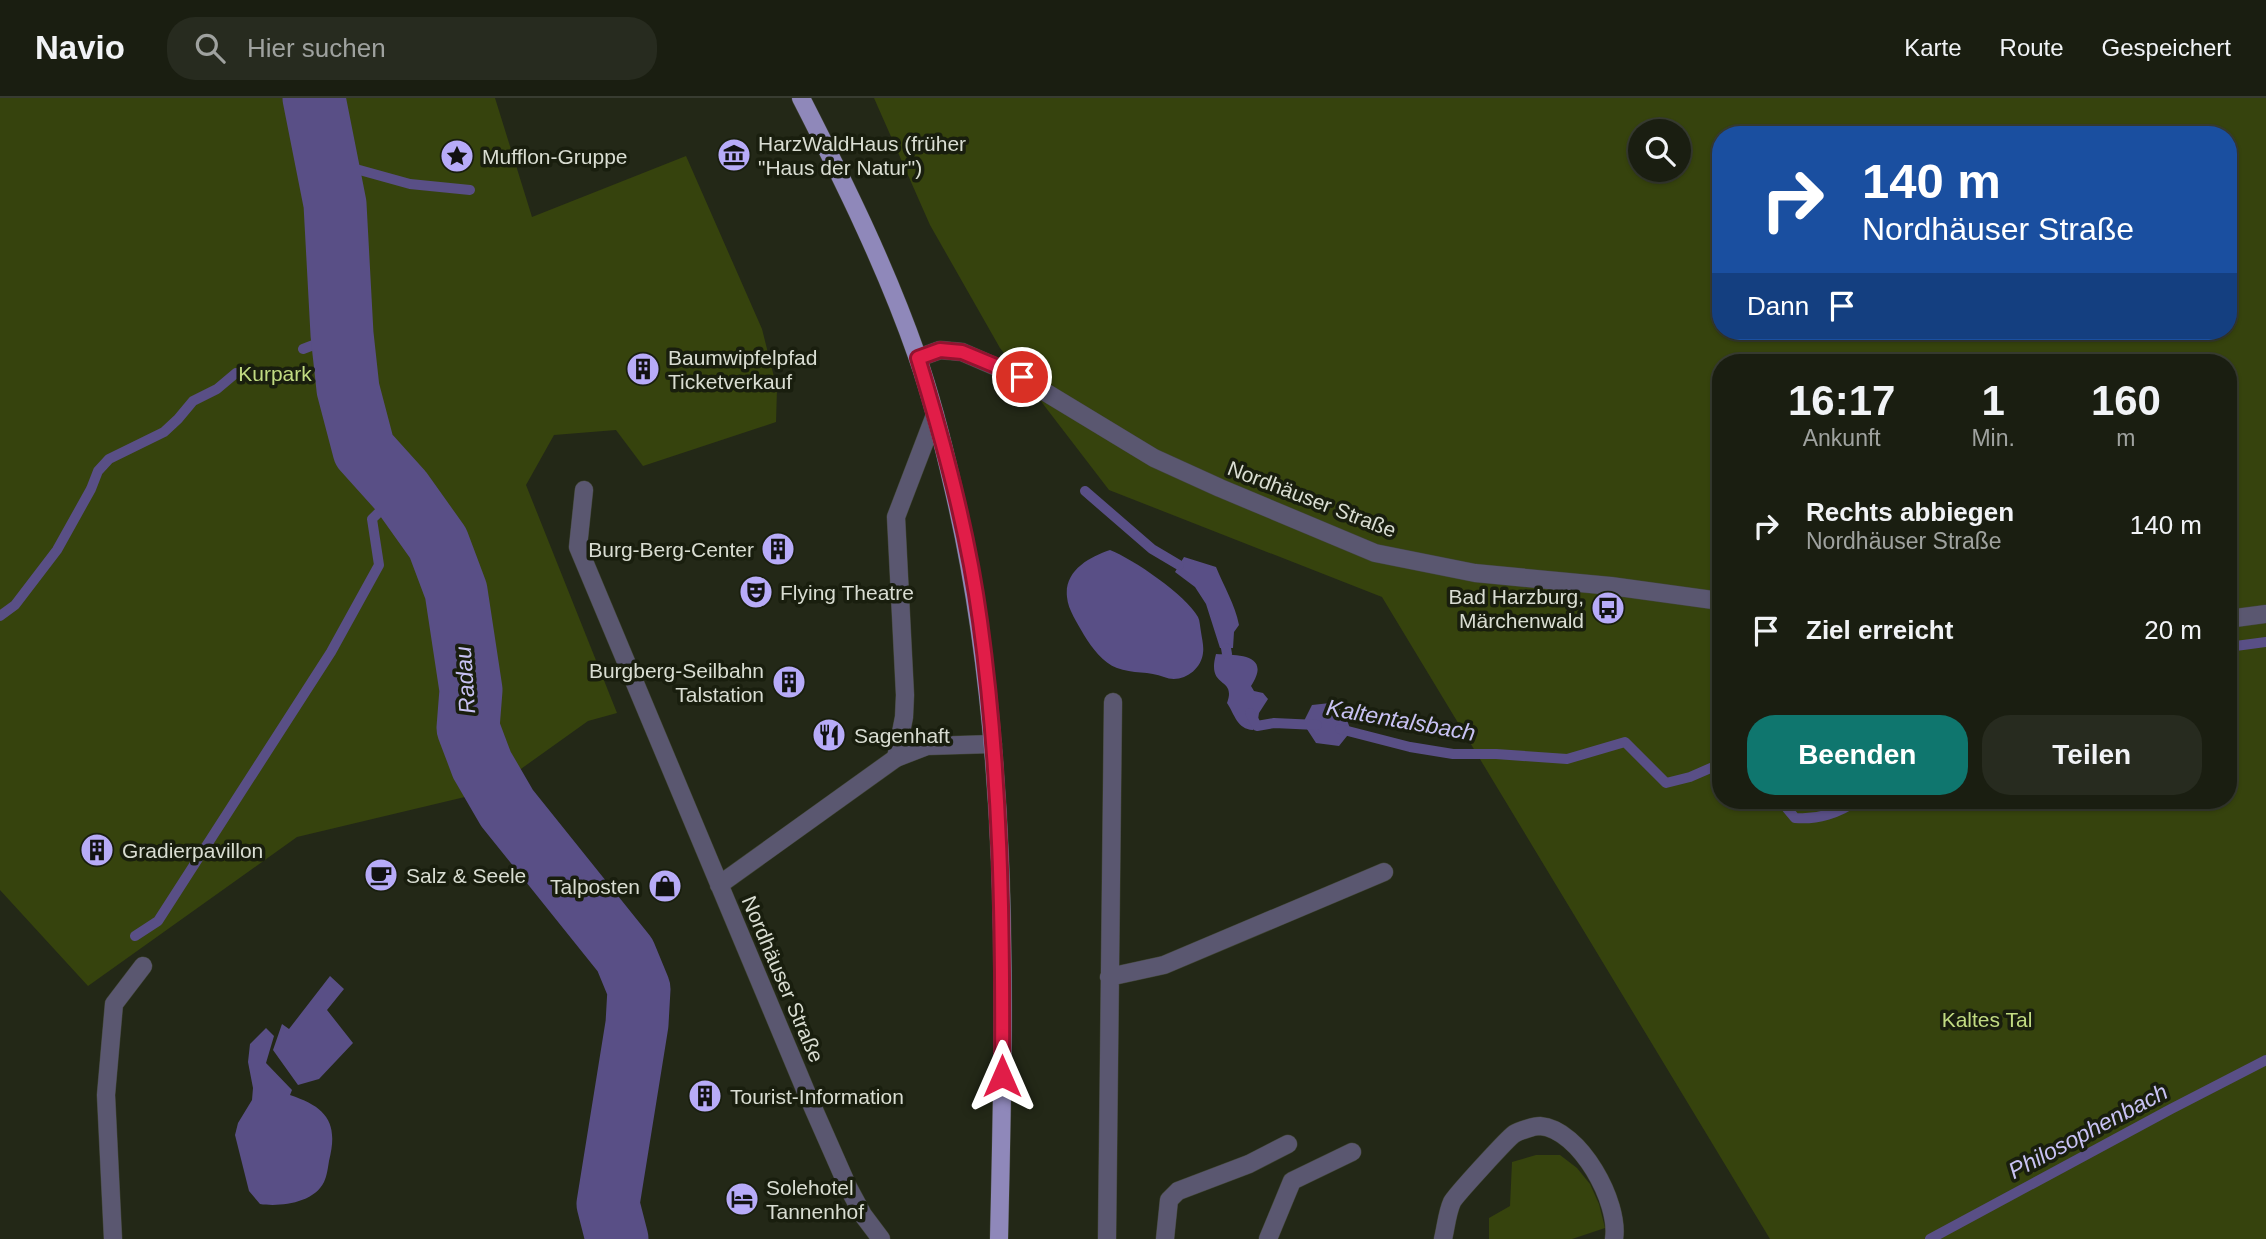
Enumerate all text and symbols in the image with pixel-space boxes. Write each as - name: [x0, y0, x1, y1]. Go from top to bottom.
- search box: [167, 17, 657, 80]
- text: Navio: [35, 29, 125, 66]
- icon: search: [191, 29, 229, 67]
- text: Hier suchen: [247, 33, 386, 63]
- text: Karte: [1904, 34, 1962, 61]
- text: Route: [2000, 34, 2064, 61]
- text: Gespeichert: [2102, 34, 2231, 61]
- map controls: [1628, 119, 1691, 182]
- button: search: [1628, 119, 1691, 182]
- place label: HarzWaldHaus (früher "Haus der Natur"): [758, 132, 966, 179]
- museum icon: HarzWaldHaus (früher "Haus der Natur"): [715, 136, 753, 174]
- place icon: Mufflon-Gruppe: [438, 137, 476, 175]
- place label: Mufflon-Gruppe: [482, 145, 628, 168]
- icon: right: [1747, 154, 1838, 245]
- text: 140 m: [1862, 154, 2001, 208]
- text: Nordhäuser Straße: [1862, 211, 2134, 247]
- icon: arrive: [1823, 287, 1861, 325]
- text: Dann: [1747, 291, 1809, 321]
- place label: Baumwipfelpfad Ticketverkauf: [668, 346, 817, 393]
- pin: [992, 347, 1052, 407]
- building icon: Baumwipfelpfad Ticketverkauf: [624, 350, 662, 388]
- icon: arrive: [1003, 358, 1041, 396]
- park label: Kurpark: [238, 362, 312, 385]
- text: 16:17: [1788, 377, 1895, 424]
- text: 1: [1981, 377, 2005, 424]
- text: 160: [2091, 377, 2161, 424]
- text: Ankunft: [1803, 425, 1881, 451]
- text: Min.: [1971, 425, 2015, 451]
- text: m: [2116, 425, 2136, 451]
- street label: Nordhäuser Straße: [1225, 456, 1399, 542]
- text: Rechts abbiegen: [1806, 497, 2014, 527]
- icon: right: [1747, 507, 1785, 545]
- text: 140 m: [2130, 510, 2202, 540]
- text: Nordhäuser Straße: [1806, 528, 2002, 554]
- building icon: Burg-Berg-Center: [759, 530, 797, 568]
- place label: Burg-Berg-Center: [588, 538, 754, 561]
- theatre icon: Flying Theatre: [737, 573, 775, 611]
- place label: Flying Theatre: [780, 581, 914, 604]
- place label: Bad Harzburg, Märchenwald: [1449, 585, 1584, 632]
- bus stop icon: Bad Harzburg, Märchenwald: [1589, 589, 1627, 627]
- icon: arrive: [1747, 612, 1785, 650]
- text: Ziel erreicht: [1806, 615, 1953, 645]
- text: 20 m: [2144, 615, 2202, 645]
- water label: Radau: [450, 645, 480, 715]
- place label: Burgberg-Seilbahn Talstation: [589, 659, 764, 706]
- building icon: Burgberg-Seilbahn Talstation: [770, 663, 808, 701]
- water label: Kaltentalsbach: [1324, 694, 1478, 746]
- button: Beenden: [1747, 715, 1968, 795]
- button: Teilen: [1982, 715, 2202, 795]
- restaurant icon: Sagenhaft: [810, 716, 848, 754]
- place label: Sagenhaft: [854, 724, 950, 747]
- building icon: Gradierpavillon: [78, 831, 116, 869]
- place label: Gradierpavillon: [122, 839, 263, 862]
- cafe icon: Salz & Seele: [362, 856, 400, 894]
- place label: Salz & Seele: [406, 864, 526, 887]
- shop icon: Talposten: [646, 867, 684, 905]
- place label: Talposten: [550, 875, 640, 898]
- street label: Nordhäuser Straße: [738, 892, 828, 1066]
- park label: Kaltes Tal: [1942, 1008, 2032, 1031]
- position arrow: [965, 1039, 1039, 1113]
- building icon: Tourist-Information: [686, 1077, 724, 1115]
- water label: Philosophenbach: [2004, 1078, 2172, 1184]
- place label: Tourist-Information: [730, 1085, 904, 1108]
- place label: Solehotel Tannenhof: [766, 1176, 864, 1223]
- hotel icon: Solehotel Tannenhof: [723, 1180, 761, 1218]

